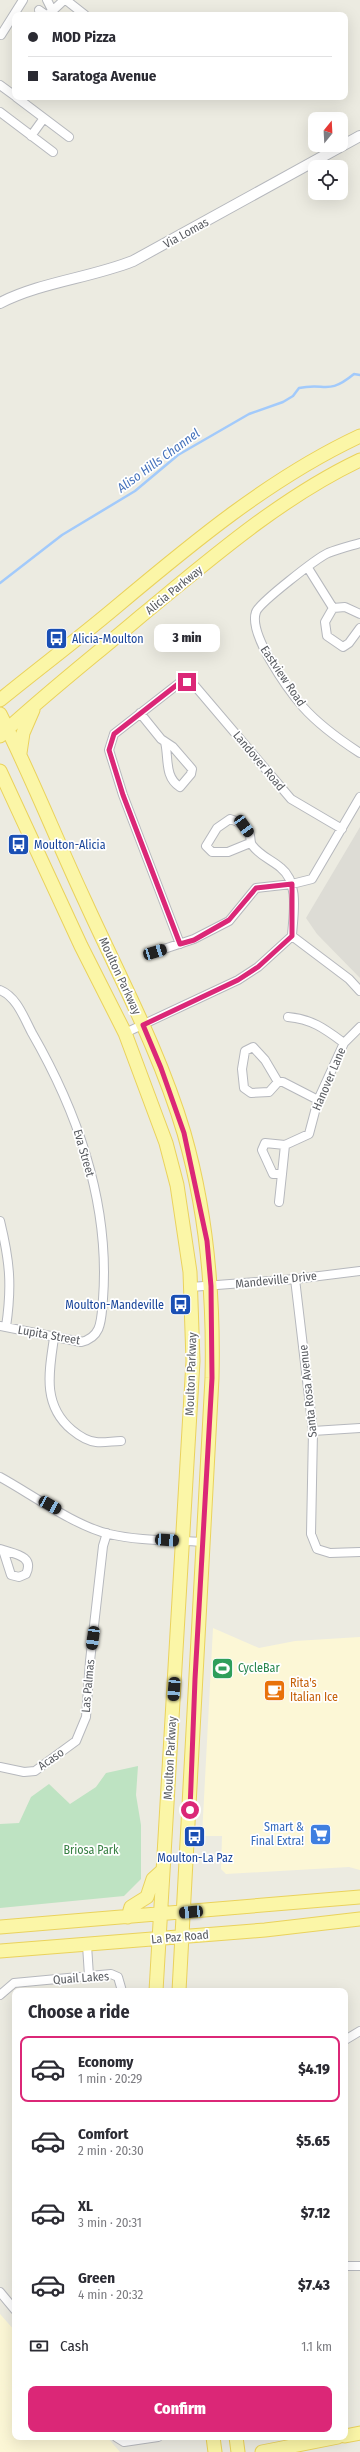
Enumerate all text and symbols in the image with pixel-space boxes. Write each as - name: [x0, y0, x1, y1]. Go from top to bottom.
- text: MOD Pizza: [52, 28, 116, 46]
- text: Saratoga Avenue: [52, 67, 156, 85]
- north arrow: [308, 112, 348, 152]
- map controls: [308, 112, 348, 200]
- button: locate: [308, 160, 348, 200]
- street label: Via Lomas: [161, 215, 211, 251]
- water label: Aliso Hills Channel: [113, 425, 203, 496]
- street label: Alicia Parkway: [143, 562, 206, 617]
- callout: 3 min: [154, 624, 220, 652]
- bus stop icon: Alicia-Moulton: [44, 626, 70, 652]
- text: 3 min: [173, 630, 201, 645]
- place label: Alicia-Moulton: [72, 632, 144, 646]
- street label: Eastview Road: [258, 643, 308, 709]
- route end: [178, 673, 196, 691]
- street label: Landover Road: [230, 728, 288, 794]
- car: [232, 813, 256, 839]
- bus stop icon: Moulton-Alicia: [5, 832, 31, 858]
- place label: Moulton-Alicia: [34, 838, 106, 852]
- street label: Moulton Parkway: [96, 935, 144, 1017]
- car: [142, 943, 168, 961]
- street label: Hanover Lane: [309, 1045, 349, 1113]
- street label: Eva Street: [71, 1128, 97, 1178]
- street label: Mandeville Drive: [235, 1269, 317, 1291]
- bus stop icon: Moulton-Mandeville: [167, 1292, 193, 1318]
- place label: Moulton-Mandeville: [65, 1298, 164, 1312]
- street label: Lupita Street: [17, 1323, 81, 1347]
- street label: Moulton Parkway: [183, 1331, 199, 1416]
- street label: Santa Rosa Avenue: [296, 1344, 320, 1438]
- car: [37, 1494, 63, 1516]
- car: [155, 1533, 179, 1547]
- car: [85, 1625, 101, 1651]
- sports icon: CycleBar: [209, 1655, 235, 1681]
- street label: Las Palmas: [79, 1659, 97, 1713]
- place label: CycleBar: [238, 1661, 280, 1675]
- place label: Rita's Italian Ice: [290, 1676, 338, 1704]
- car: [167, 1677, 181, 1701]
- cafe icon: Rita's Italian Ice: [261, 1677, 287, 1703]
- street label: Moulton Parkway: [161, 1715, 179, 1800]
- street label: Acaso: [35, 1745, 67, 1773]
- route start: [181, 1801, 199, 1819]
- place label: Smart & Final Extra!: [251, 1820, 304, 1848]
- supermarket icon: Smart & Final Extra!: [307, 1821, 333, 1847]
- bus stop icon: Moulton-La Paz: [182, 1824, 208, 1850]
- park label: Briosa Park: [63, 1843, 119, 1857]
- place label: Moulton-La Paz: [157, 1851, 233, 1865]
- car: [179, 1905, 203, 1919]
- street label: La Paz Road: [151, 1928, 209, 1946]
- street label: Quail Lakes: [52, 1969, 110, 1987]
- text: Choose a ride: [28, 2001, 130, 2023]
- icon: car: [30, 2051, 66, 2087]
- text: Economy: [78, 2053, 133, 2071]
- text: $4.19: [298, 2060, 330, 2078]
- text: 1 min · 20:29: [78, 2071, 142, 2086]
- icon: car: [30, 2123, 66, 2159]
- text: Comfort: [78, 2125, 129, 2143]
- text: $5.65: [296, 2132, 330, 2150]
- text: 2 min · 20:30: [78, 2143, 144, 2158]
- icon: car: [30, 2195, 66, 2231]
- text: XL: [78, 2197, 93, 2215]
- text: $7.12: [301, 2204, 330, 2222]
- text: 3 min · 20:31: [78, 2215, 142, 2230]
- icon: car: [30, 2267, 66, 2303]
- text: Green: [78, 2269, 115, 2287]
- text: $7.43: [298, 2276, 330, 2294]
- text: 4 min · 20:32: [78, 2287, 143, 2302]
- icon: cash: [28, 2335, 50, 2357]
- text: Cash: [60, 2337, 89, 2355]
- text: 1.1 km: [301, 2339, 332, 2354]
- button: Confirm: [28, 2386, 332, 2432]

